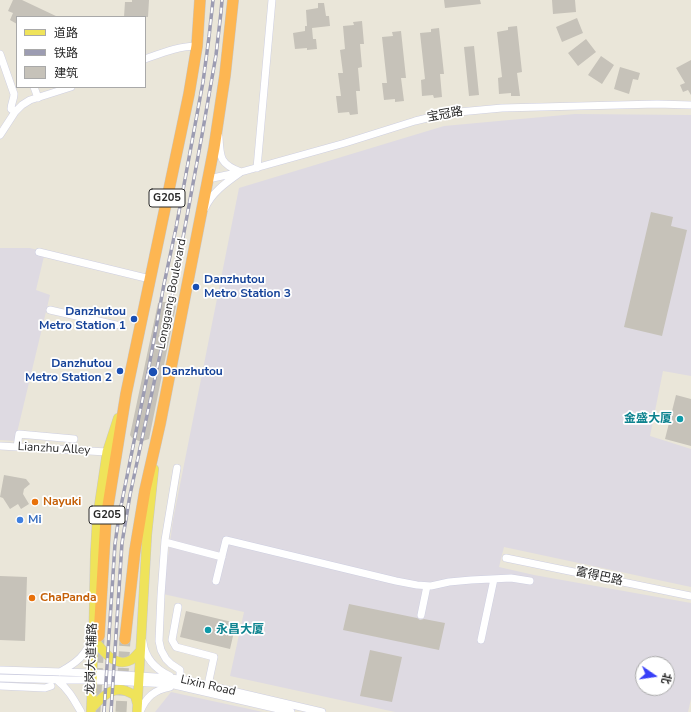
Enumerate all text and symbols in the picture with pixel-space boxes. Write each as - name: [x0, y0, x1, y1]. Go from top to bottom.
- legend: [16, 16, 146, 88]
- text: 道路: [54, 25, 78, 41]
- text: 铁路: [54, 45, 78, 61]
- text: 建筑: [54, 65, 78, 81]
- street label: 宝冠路: [426, 105, 464, 125]
- road number: G205: [149, 189, 185, 207]
- street label: Longgang Boulevard: [154, 238, 190, 350]
- place label: Danzhutou Metro Station 3: [204, 273, 291, 301]
- marker: Danzhutou Metro Station 3: [191, 282, 201, 292]
- place label: Danzhutou Metro Station 1: [39, 305, 126, 333]
- marker: Danzhutou Metro Station 1: [129, 314, 139, 324]
- place label: Danzhutou Metro Station 2: [25, 357, 112, 385]
- place label: Danzhutou: [162, 365, 223, 379]
- marker: Danzhutou Metro Station 2: [115, 366, 125, 376]
- marker: Danzhutou: [147, 366, 159, 378]
- place label: 金盛大厦: [624, 412, 672, 426]
- marker: 金盛大厦: [675, 414, 685, 424]
- street label: Lianzhu Alley: [17, 440, 91, 458]
- place label: Nayuki: [43, 495, 81, 509]
- marker: Nayuki: [30, 497, 40, 507]
- road number: G205: [89, 506, 125, 524]
- place label: Mi: [28, 513, 41, 527]
- marker: Mi: [15, 515, 25, 525]
- street label: 富得巴路: [574, 565, 624, 589]
- place label: ChaPanda: [40, 591, 97, 605]
- marker: ChaPanda: [27, 593, 37, 603]
- street label: 龙岗大道辅路: [84, 623, 100, 695]
- place label: 永昌大厦: [216, 623, 264, 637]
- marker: 永昌大厦: [203, 625, 213, 635]
- north arrow: [635, 656, 675, 696]
- text: 北: [658, 672, 675, 686]
- street label: Lixin Road: [179, 673, 237, 699]

